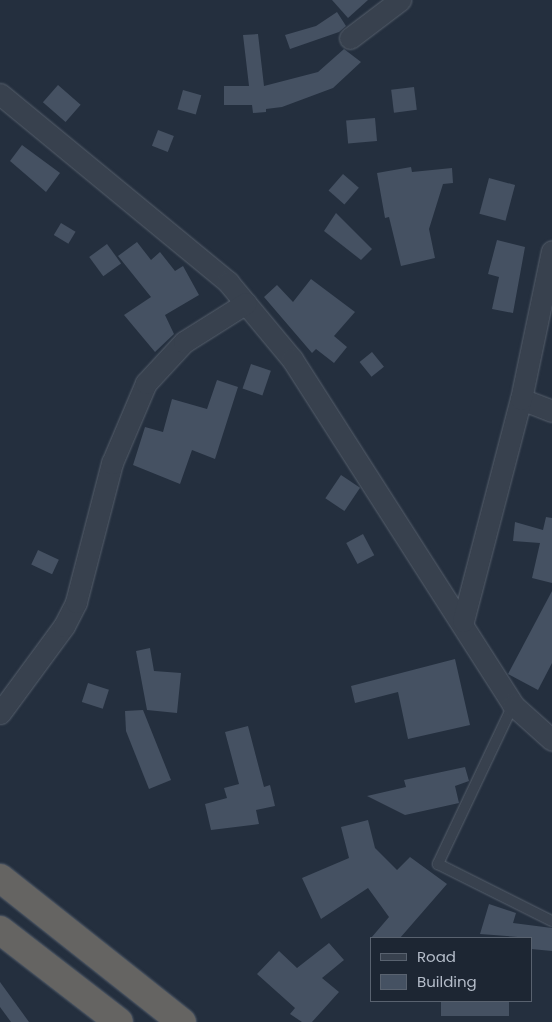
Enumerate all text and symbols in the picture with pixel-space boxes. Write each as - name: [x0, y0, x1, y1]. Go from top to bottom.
- legend: [370, 937, 532, 1002]
- text: Road: [417, 946, 456, 967]
- text: Building: [417, 971, 477, 992]

